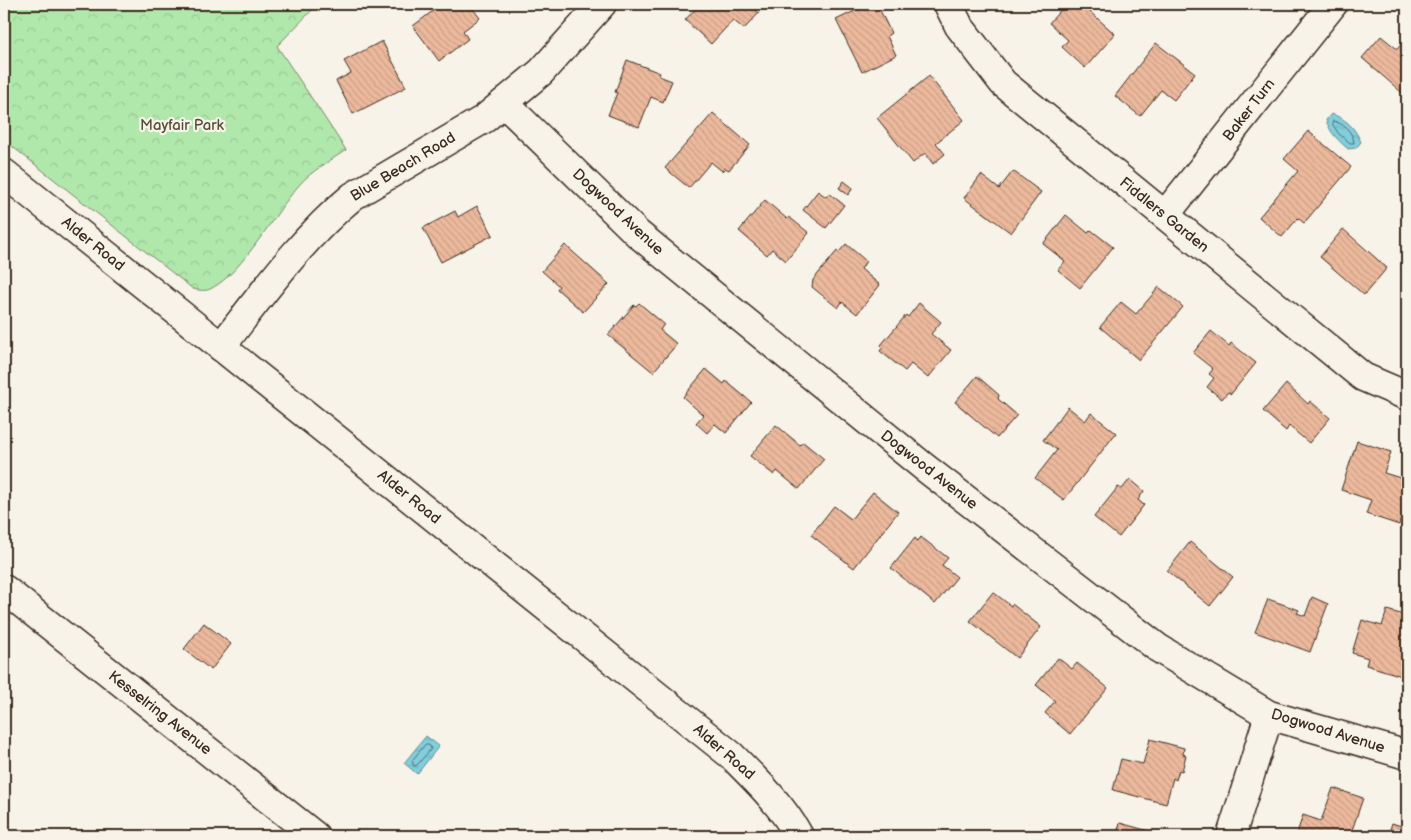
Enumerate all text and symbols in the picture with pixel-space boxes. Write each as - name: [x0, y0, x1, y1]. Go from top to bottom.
- street label: Baker Turn: [1219, 75, 1279, 145]
- park label: Mayfair Park: [140, 116, 225, 135]
- street label: Blue Beach Road: [347, 128, 459, 206]
- street label: Dogwood Avenue: [568, 165, 668, 259]
- street label: Fiddlers Garden: [1115, 173, 1213, 257]
- street label: Alder Road: [58, 213, 128, 275]
- street label: Dogwood Avenue: [877, 426, 981, 514]
- street label: Alder Road: [374, 466, 444, 528]
- street label: Kesselring Avenue: [105, 667, 216, 759]
- street label: Dogwood Avenue: [1269, 705, 1387, 757]
- street label: Alder Road: [689, 720, 759, 784]

